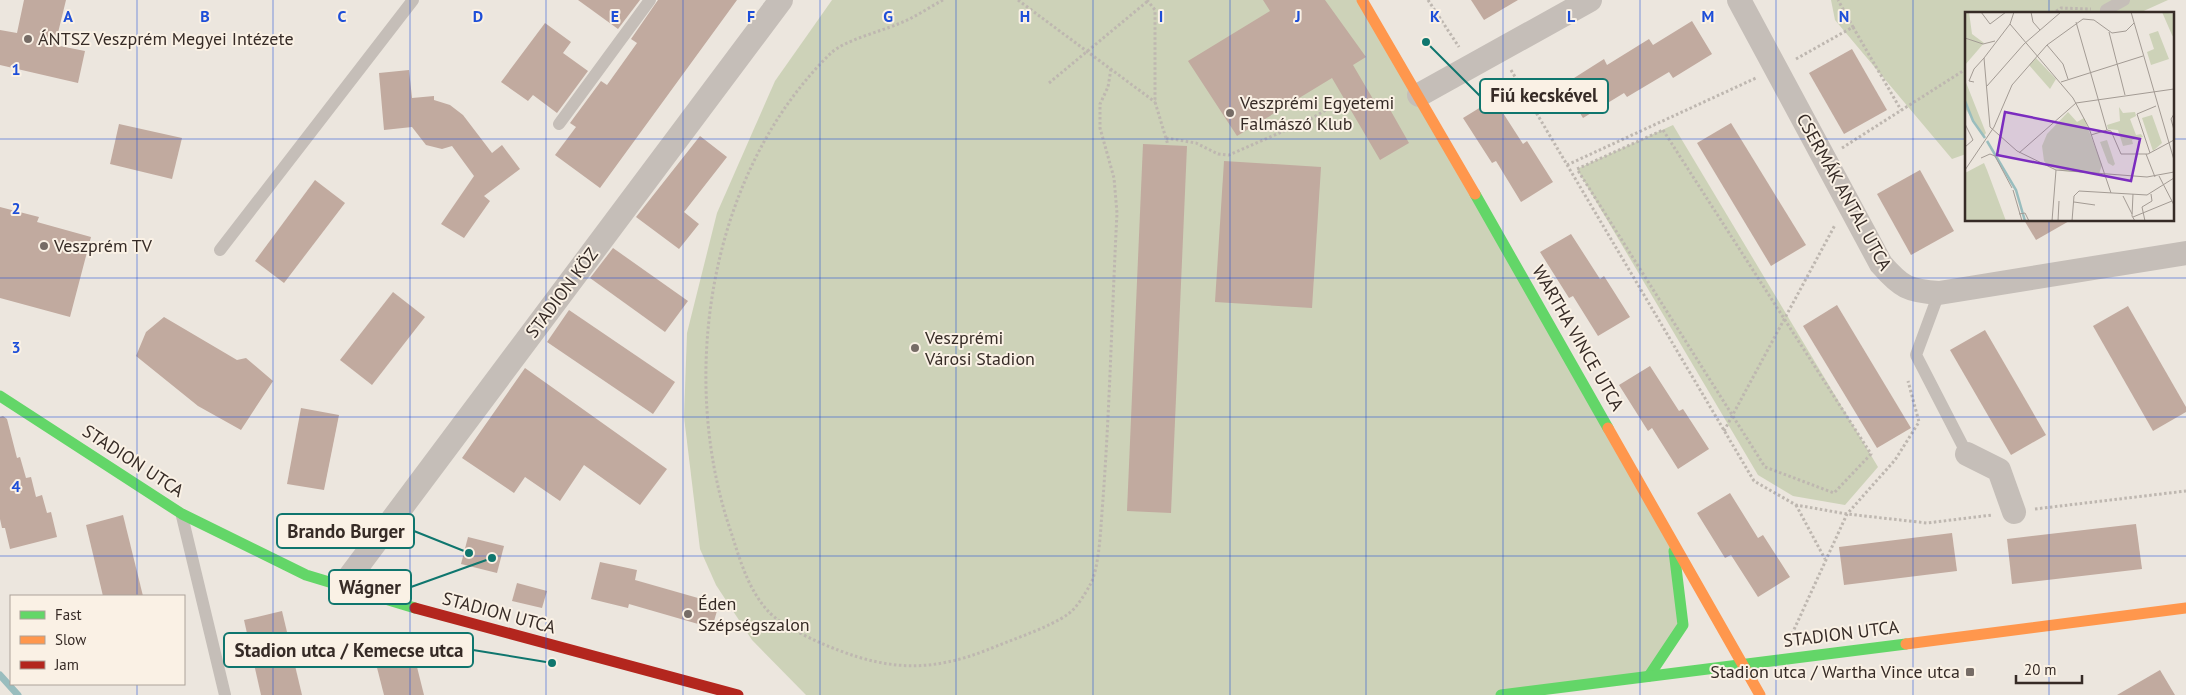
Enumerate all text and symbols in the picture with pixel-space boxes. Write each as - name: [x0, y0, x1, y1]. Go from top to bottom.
- text: A: [63, 6, 73, 26]
- text: B: [200, 6, 210, 26]
- text: C: [338, 6, 347, 26]
- text: D: [473, 6, 483, 26]
- text: E: [611, 6, 619, 26]
- text: F: [747, 6, 755, 26]
- text: G: [883, 6, 893, 26]
- text: H: [1020, 6, 1030, 26]
- text: I: [1159, 6, 1163, 26]
- text: J: [1294, 6, 1301, 26]
- text: K: [1430, 6, 1440, 26]
- text: L: [1567, 6, 1576, 26]
- text: M: [1702, 6, 1714, 26]
- text: N: [1839, 6, 1849, 26]
- inset map: [1965, 12, 2174, 221]
- place label: ÁNTSZ Veszprém Megyei Intézete: [38, 27, 294, 50]
- marker: ÁNTSZ Veszprém Megyei Intézete: [22, 33, 34, 45]
- text: 1: [11, 59, 21, 79]
- callout: Fiú kecskével: [1480, 79, 1608, 113]
- text: Fiú kecskével: [1490, 83, 1598, 107]
- place label: Veszprémi Egyetemi Falmászó Klub: [1239, 91, 1394, 135]
- marker: Veszprémi Egyetemi Falmászó Klub: [1224, 107, 1236, 119]
- street label: CSERMÁK ANTAL UTCA: [1792, 109, 1897, 275]
- text: 2: [11, 198, 21, 218]
- place label: Veszprém TV: [53, 234, 153, 257]
- marker: Veszprém TV: [38, 240, 50, 252]
- street label: STADION KÖZ: [520, 243, 603, 342]
- street label: WARTHA VINCE UTCA: [1527, 261, 1630, 415]
- place label: Veszprémi Városi Stadion: [924, 326, 1035, 370]
- text: 3: [11, 337, 21, 357]
- marker: Veszprémi Városi Stadion: [909, 342, 921, 354]
- street label: STADION UTCA: [78, 419, 189, 502]
- text: 4: [11, 476, 21, 496]
- callout: Brando Burger: [277, 514, 414, 548]
- text: Brando Burger: [287, 519, 405, 543]
- callout: Wágner: [329, 570, 411, 604]
- text: Wágner: [339, 575, 401, 599]
- street label: STADION UTCA: [440, 586, 559, 639]
- place label: Éden Szépségszalon: [698, 592, 810, 636]
- legend: [10, 595, 185, 685]
- text: Fast: [55, 605, 82, 624]
- marker: Éden Szépségszalon: [682, 608, 694, 620]
- street label: STADION UTCA: [1782, 615, 1901, 652]
- text: Slow: [55, 630, 86, 649]
- callout: Stadion utca / Kemecse utca: [224, 633, 473, 667]
- text: Stadion utca / Kemecse utca: [234, 638, 464, 662]
- scale bar: [2016, 652, 2082, 684]
- text: Jam: [54, 655, 79, 674]
- place label: Stadion utca / Wartha Vince utca: [1710, 660, 1960, 683]
- text: 20 m: [2024, 660, 2057, 679]
- marker: Stadion utca / Wartha Vince utca: [1964, 666, 1976, 678]

